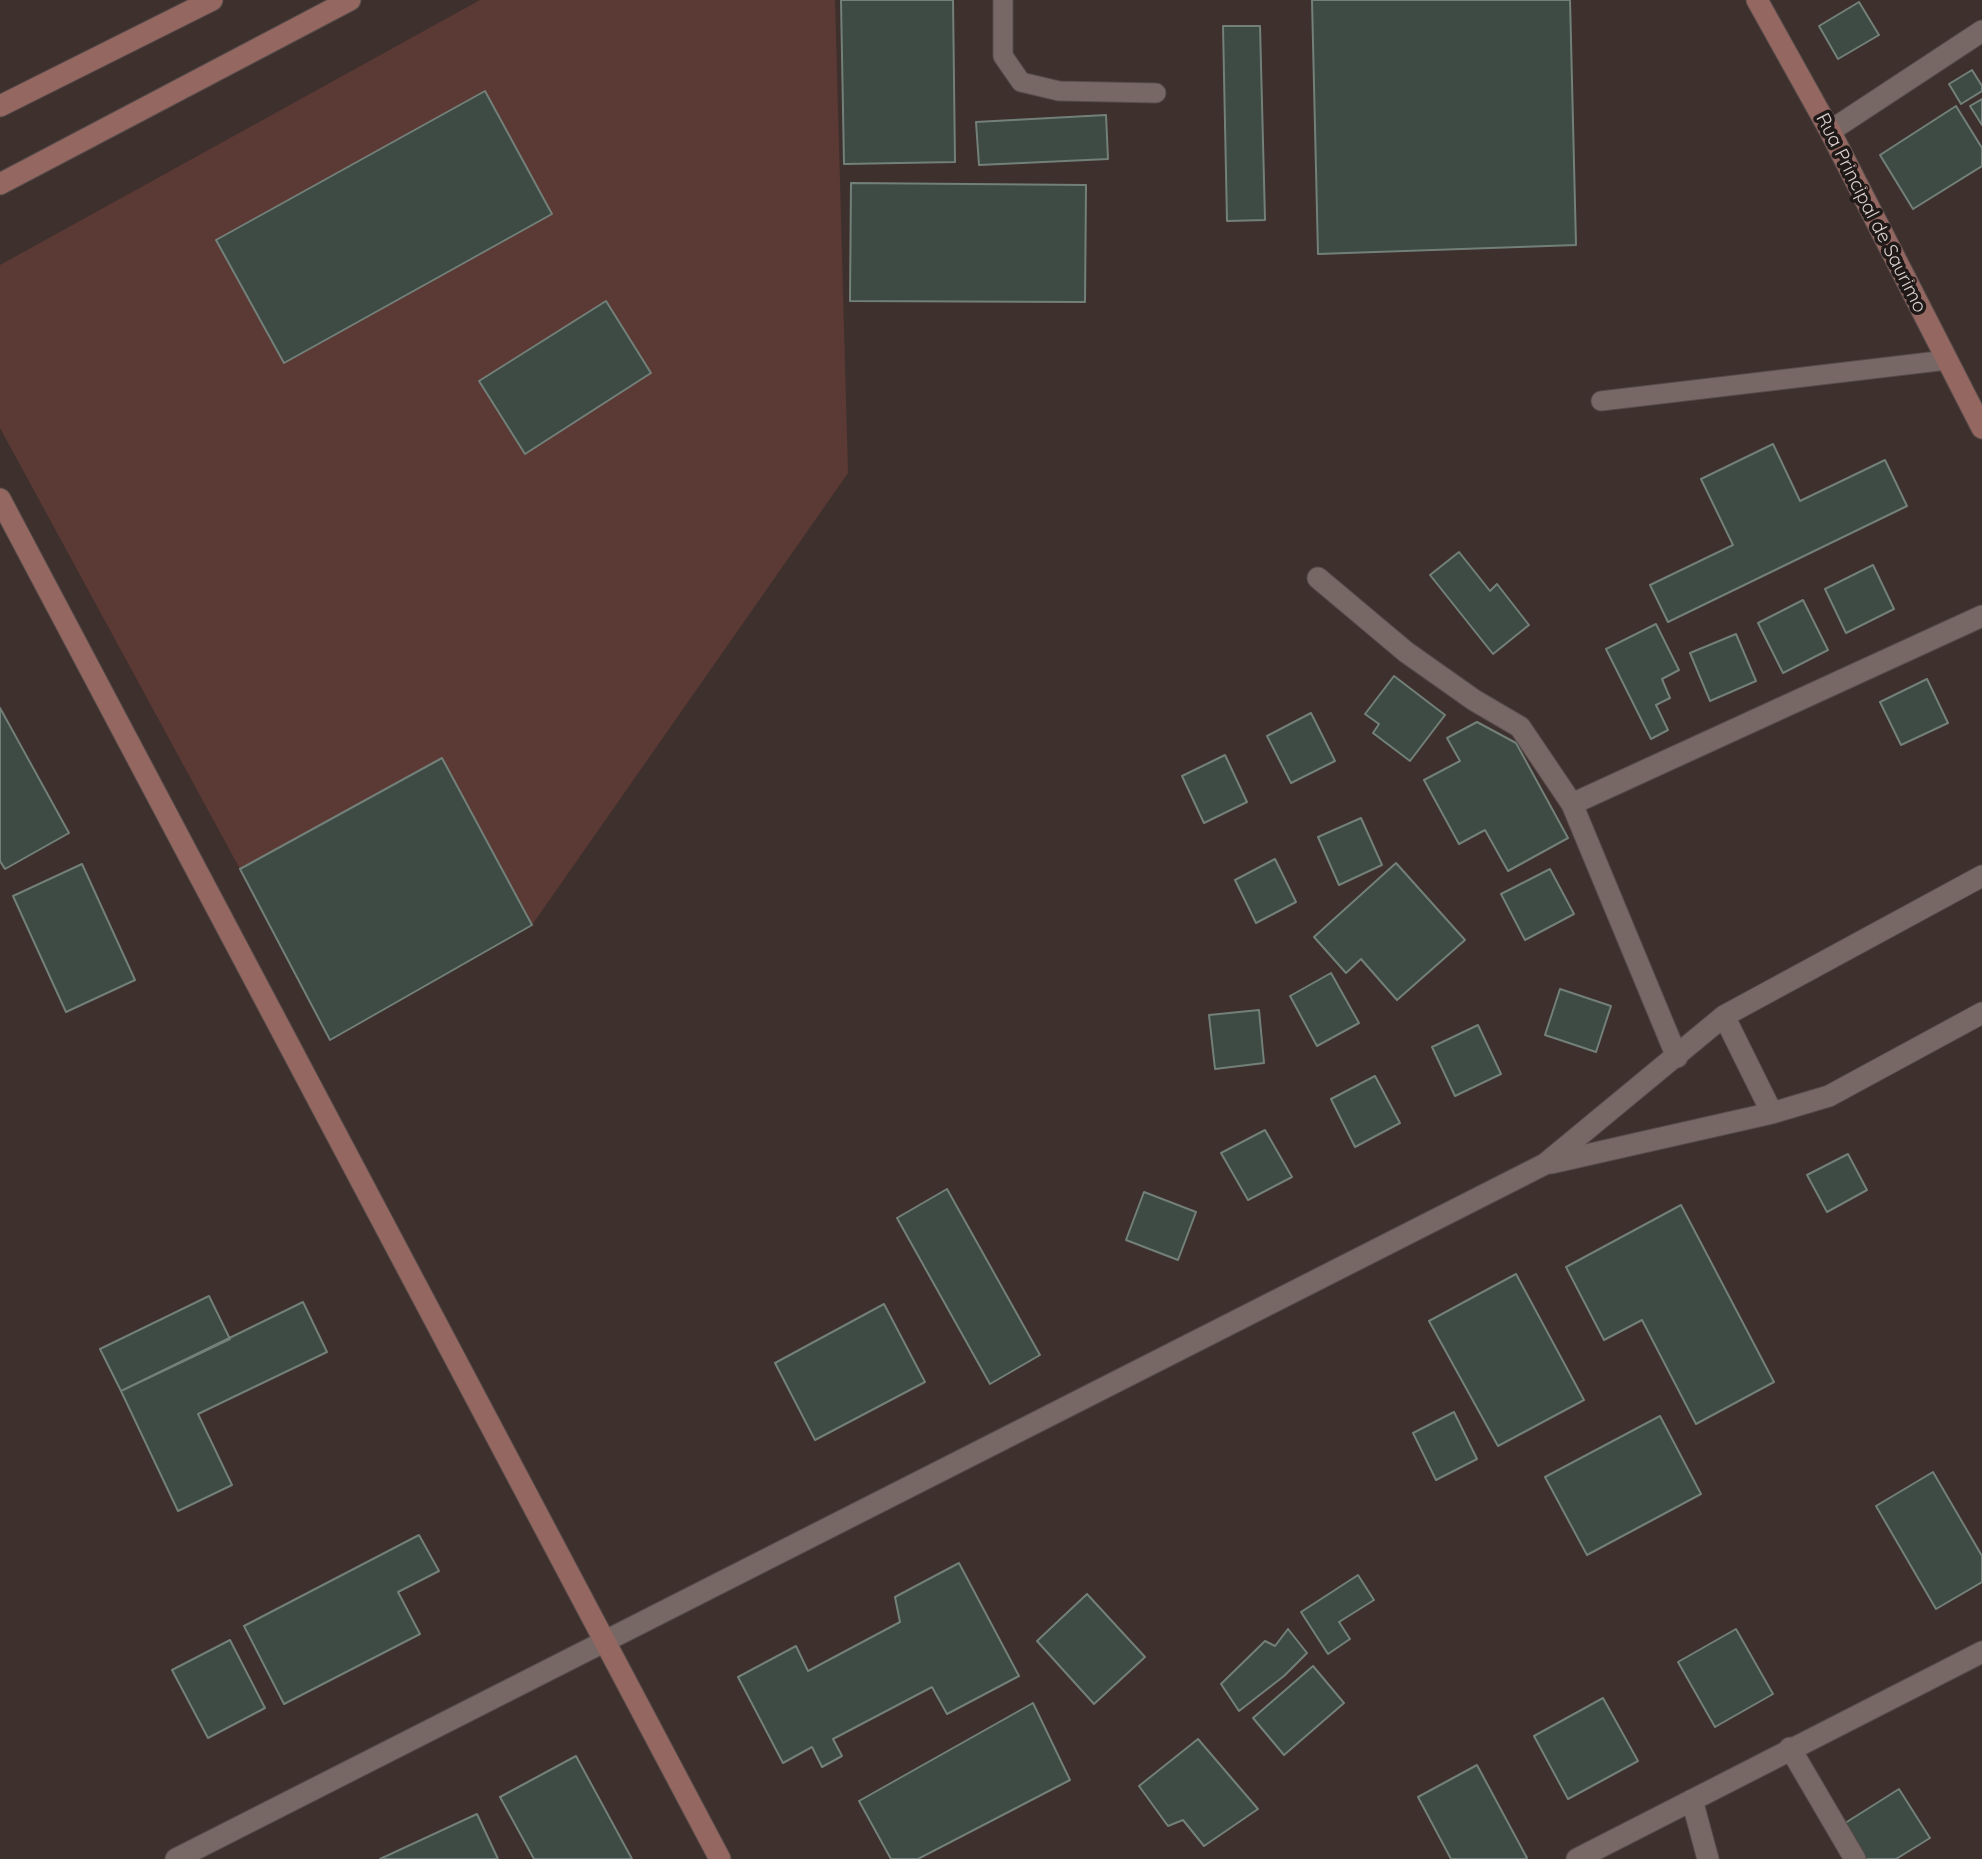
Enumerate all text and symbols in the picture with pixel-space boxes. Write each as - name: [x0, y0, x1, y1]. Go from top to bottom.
- street label: Rua Principal de Saurimo: [1811, 110, 1931, 316]

